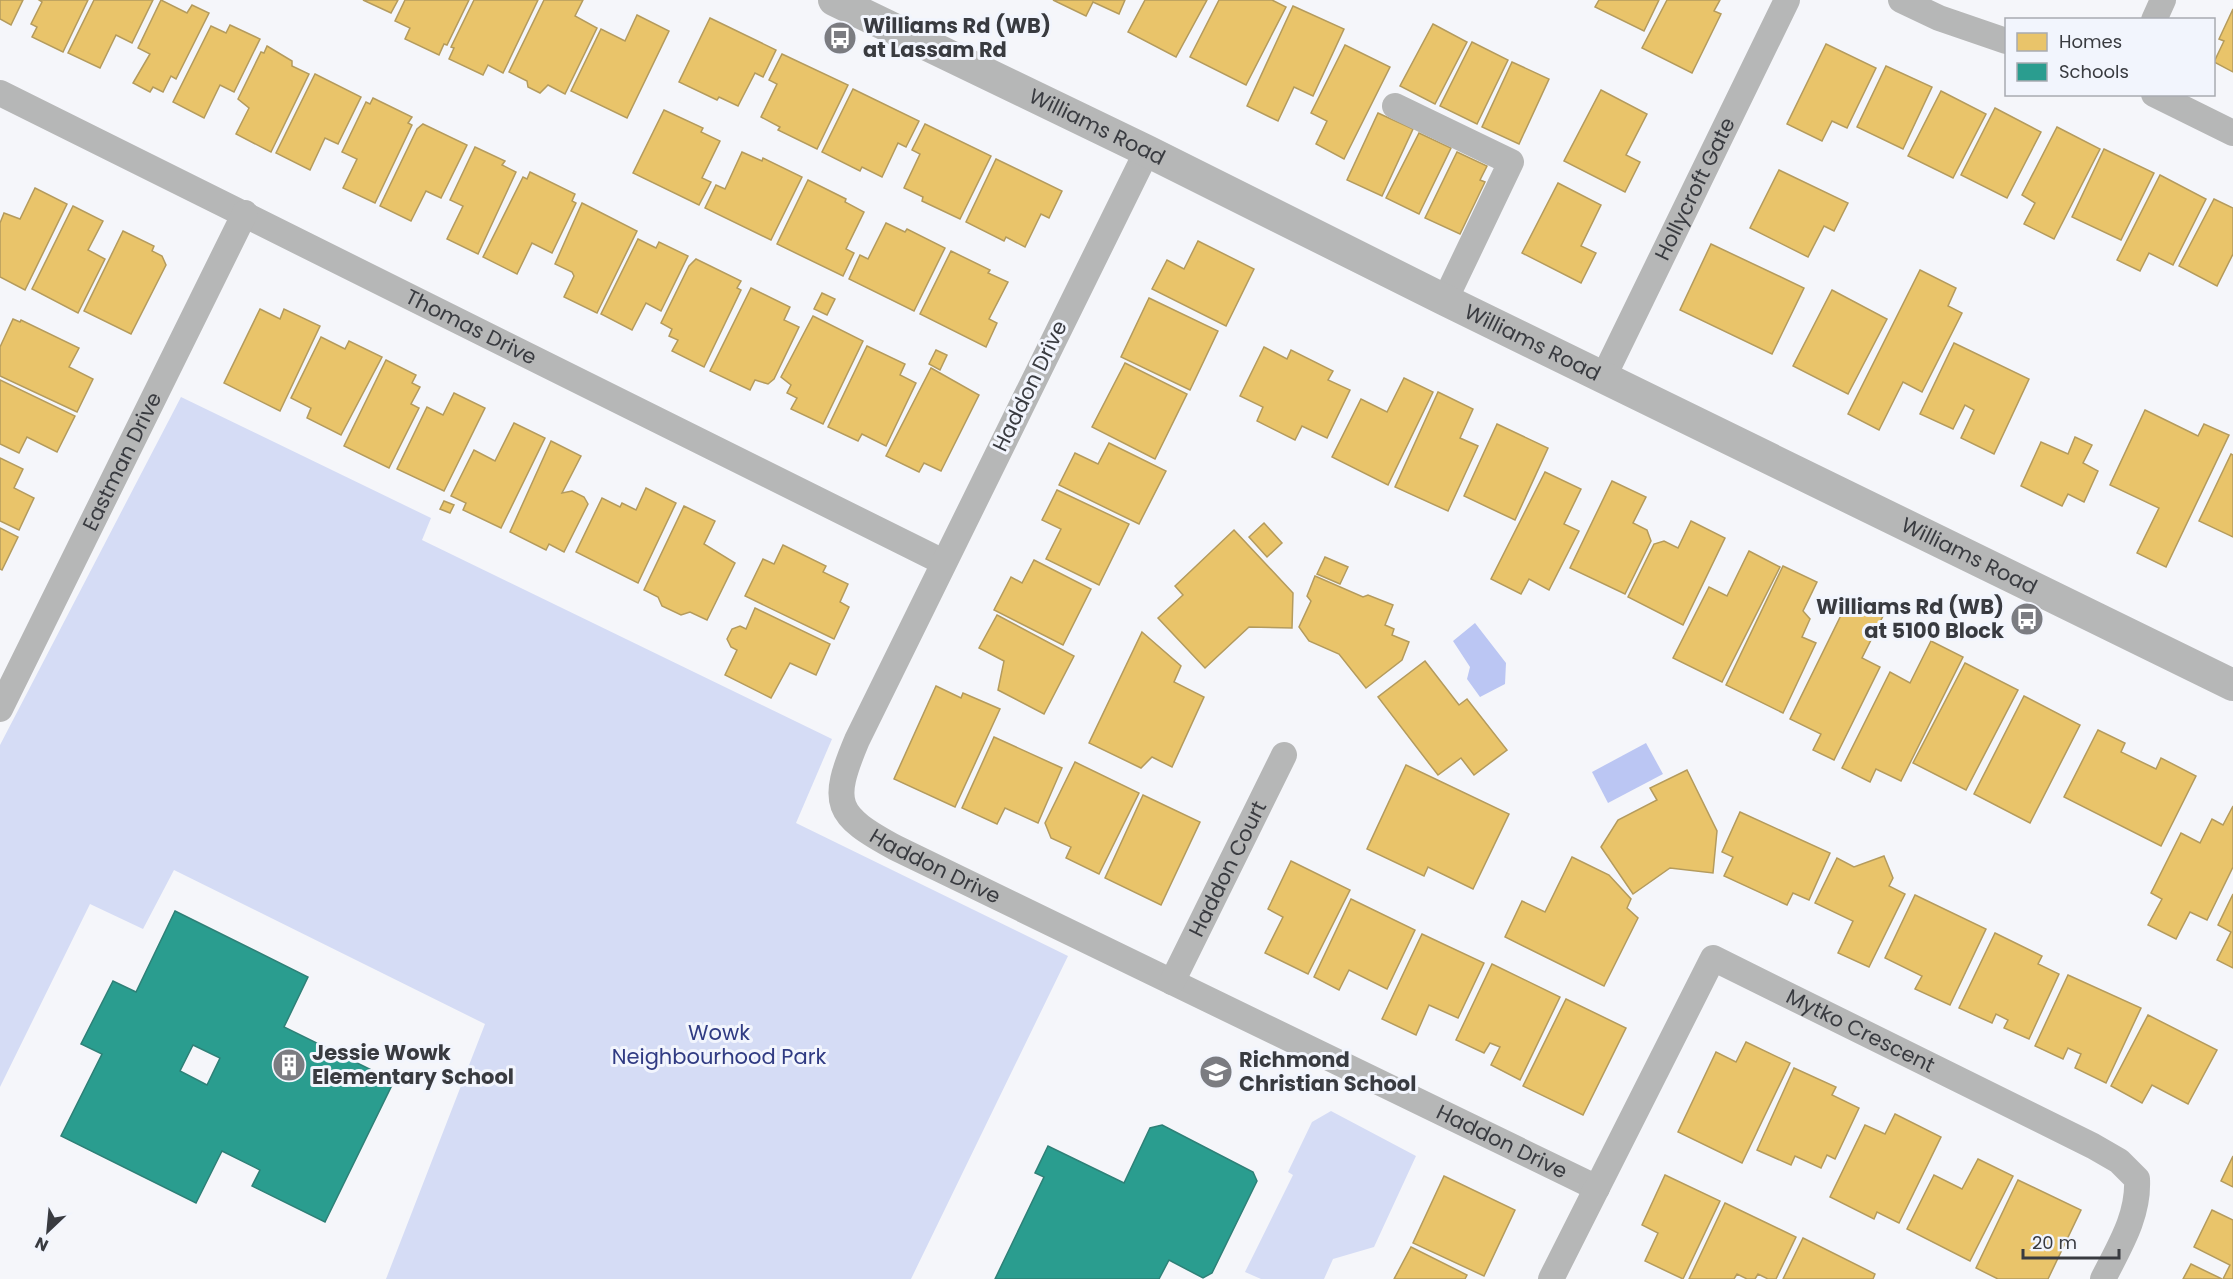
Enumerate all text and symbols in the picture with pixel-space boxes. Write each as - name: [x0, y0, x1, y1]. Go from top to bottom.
- place label: Williams Rd (WB) at Lassam Rd: [863, 11, 1051, 64]
- legend: [2005, 18, 2215, 96]
- bus stop icon: Williams Rd (WB) at Lassam Rd: [822, 20, 858, 56]
- text: Homes: [2059, 29, 2122, 54]
- text: Schools: [2059, 59, 2129, 84]
- street label: Williams Road: [1024, 81, 1170, 172]
- street label: Hollycroft Gate: [1647, 112, 1742, 265]
- street label: Thomas Drive: [401, 282, 542, 372]
- street label: Williams Road: [1460, 297, 1606, 388]
- street label: Haddon Drive: [985, 315, 1074, 456]
- street label: Eastman Drive: [75, 387, 168, 536]
- street label: Williams Road: [1896, 510, 2042, 601]
- place label: Williams Rd (WB) at 5100 Block: [1816, 592, 2004, 645]
- bus stop icon: Williams Rd (WB) at 5100 Block: [2009, 601, 2045, 637]
- street label: Haddon Court: [1181, 796, 1273, 942]
- street label: Haddon Drive: [865, 821, 1006, 911]
- street label: Mytko Crescent: [1781, 981, 1940, 1079]
- park label: Wowk Neighbourhood Park: [612, 1018, 826, 1071]
- place label: Jessie Wowk Elementary School: [312, 1038, 514, 1091]
- place label: Richmond Christian School: [1239, 1045, 1416, 1098]
- building icon: Jessie Wowk Elementary School: [271, 1047, 307, 1083]
- school or university icon: Richmond Christian School: [1198, 1054, 1234, 1090]
- street label: Haddon Drive: [1432, 1097, 1572, 1185]
- north arrow: [18, 1201, 78, 1261]
- scale bar: [2023, 1222, 2119, 1260]
- text: 20 m: [2032, 1230, 2077, 1255]
- text: N: [31, 1231, 52, 1257]

